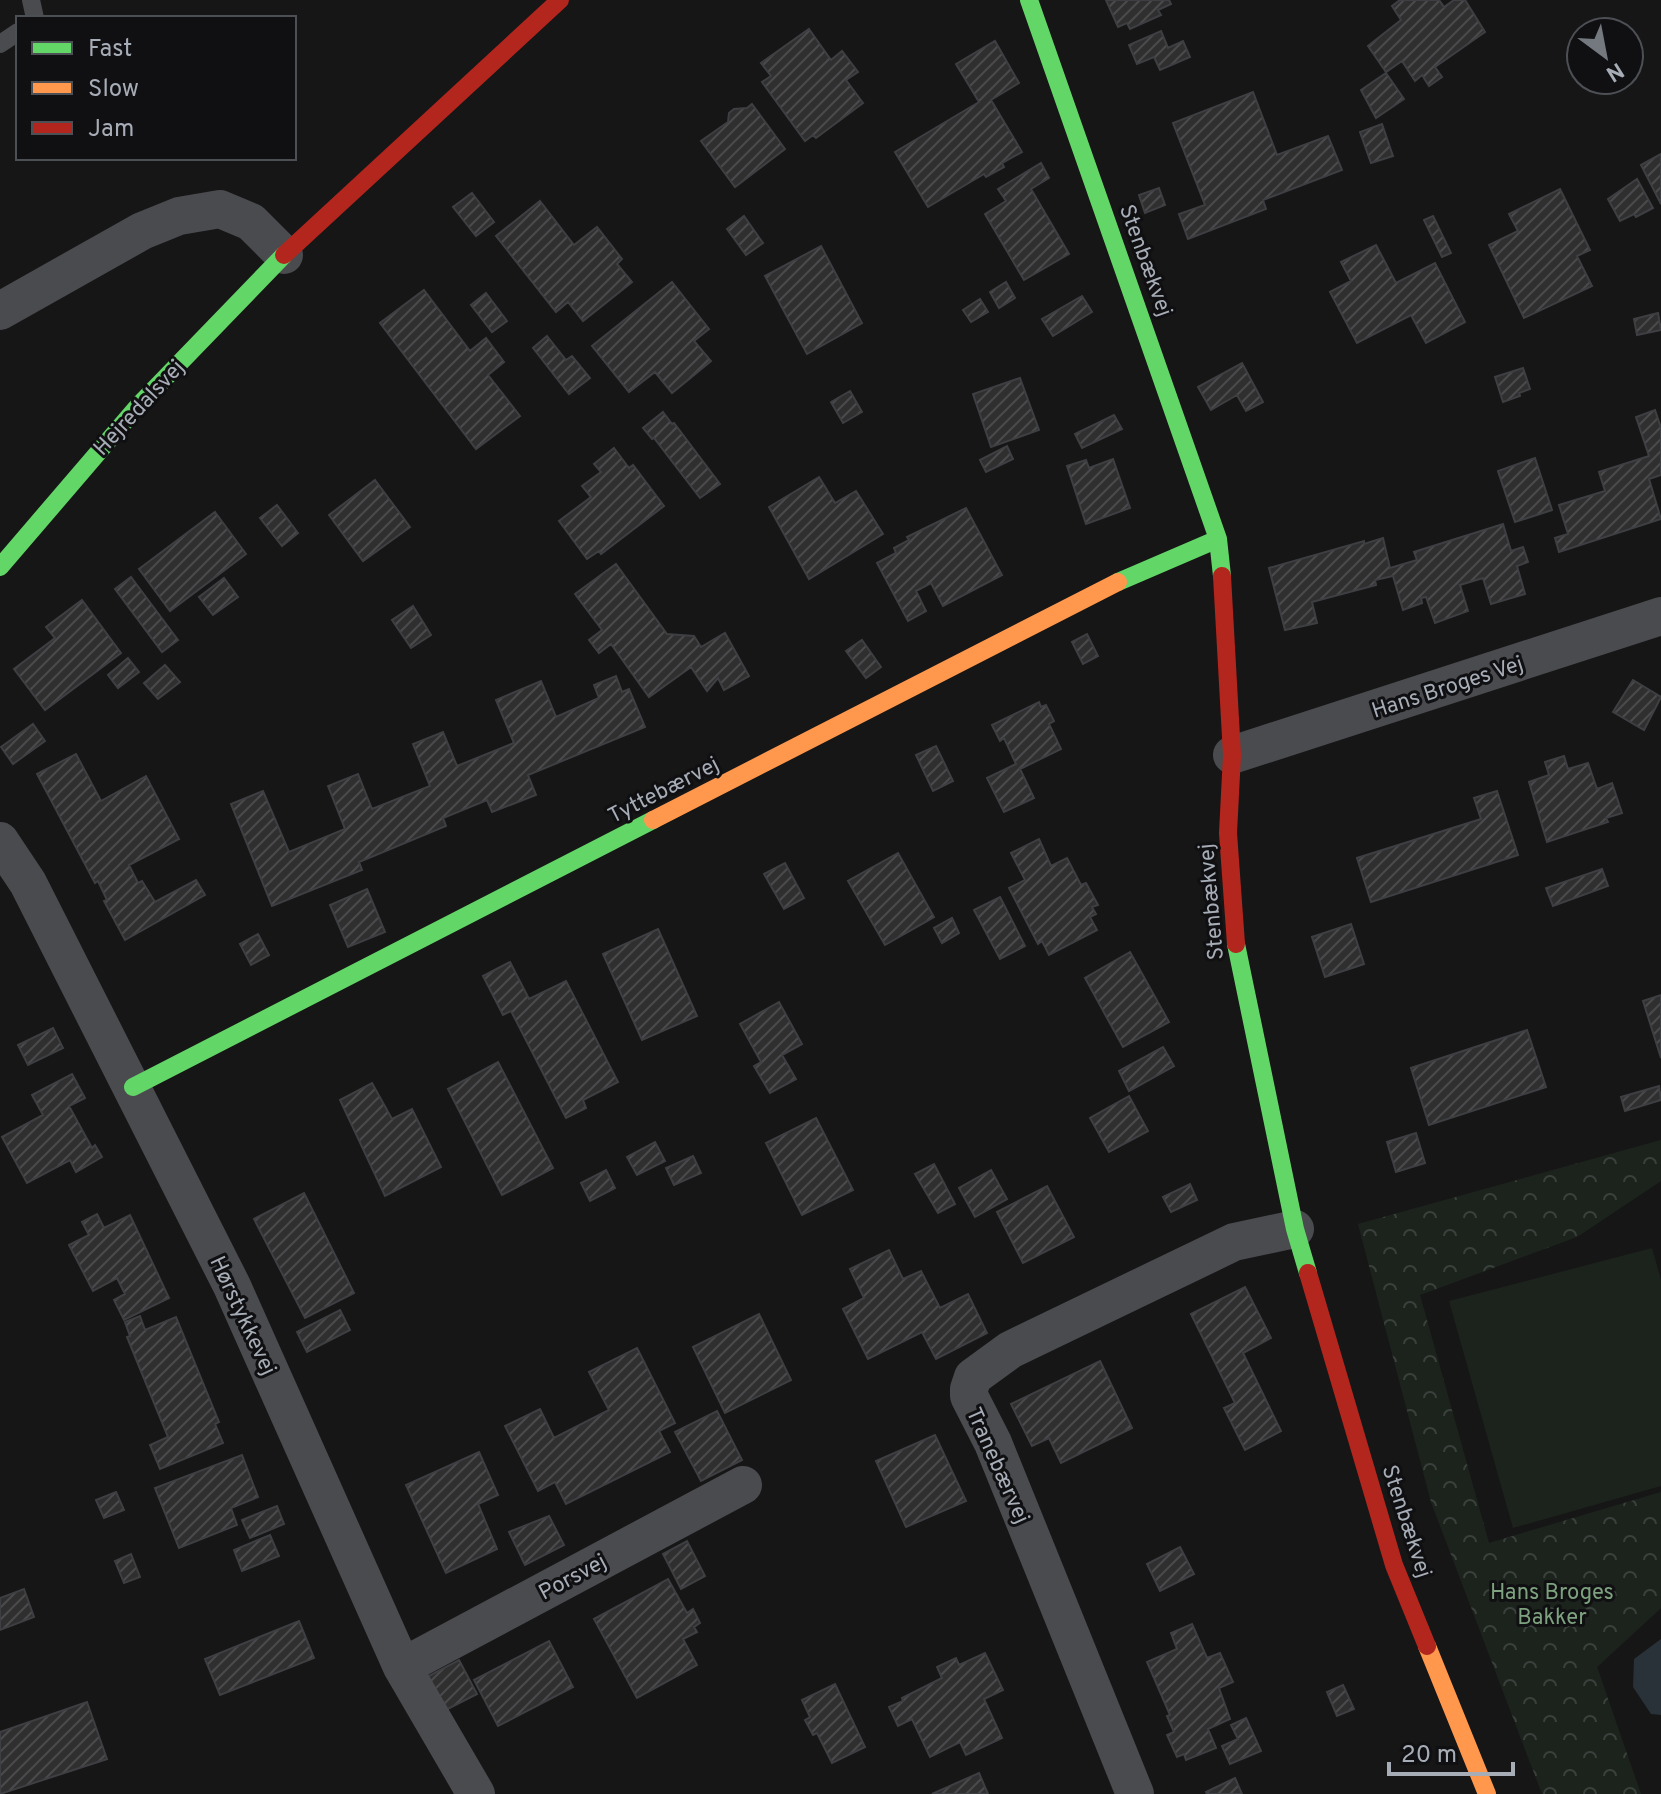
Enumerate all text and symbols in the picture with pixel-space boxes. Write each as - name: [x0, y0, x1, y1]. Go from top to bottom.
- legend: [16, 16, 296, 160]
- north arrow: [1565, 16, 1645, 96]
- text: Fast: [88, 35, 132, 65]
- text: N: [1600, 55, 1628, 86]
- text: Slow: [88, 75, 139, 105]
- text: Jam: [88, 115, 134, 145]
- street label: Stenbækvej: [1112, 201, 1177, 320]
- street label: Hejredalsvej: [89, 355, 191, 462]
- street label: Hans Broges Vej: [1369, 651, 1527, 726]
- street label: Tyttebærvej: [604, 752, 724, 831]
- street label: Stenbækvej: [1194, 842, 1231, 961]
- street label: Hørstykkevej: [202, 1252, 281, 1380]
- street label: Tranebærvej: [959, 1404, 1034, 1528]
- street label: Stenbækvej: [1375, 1462, 1437, 1582]
- street label: Porsvej: [535, 1549, 612, 1607]
- park label: Hans Broges Bakker: [1490, 1580, 1614, 1632]
- scale bar: [1389, 1726, 1513, 1776]
- text: 20 m: [1401, 1741, 1457, 1771]

